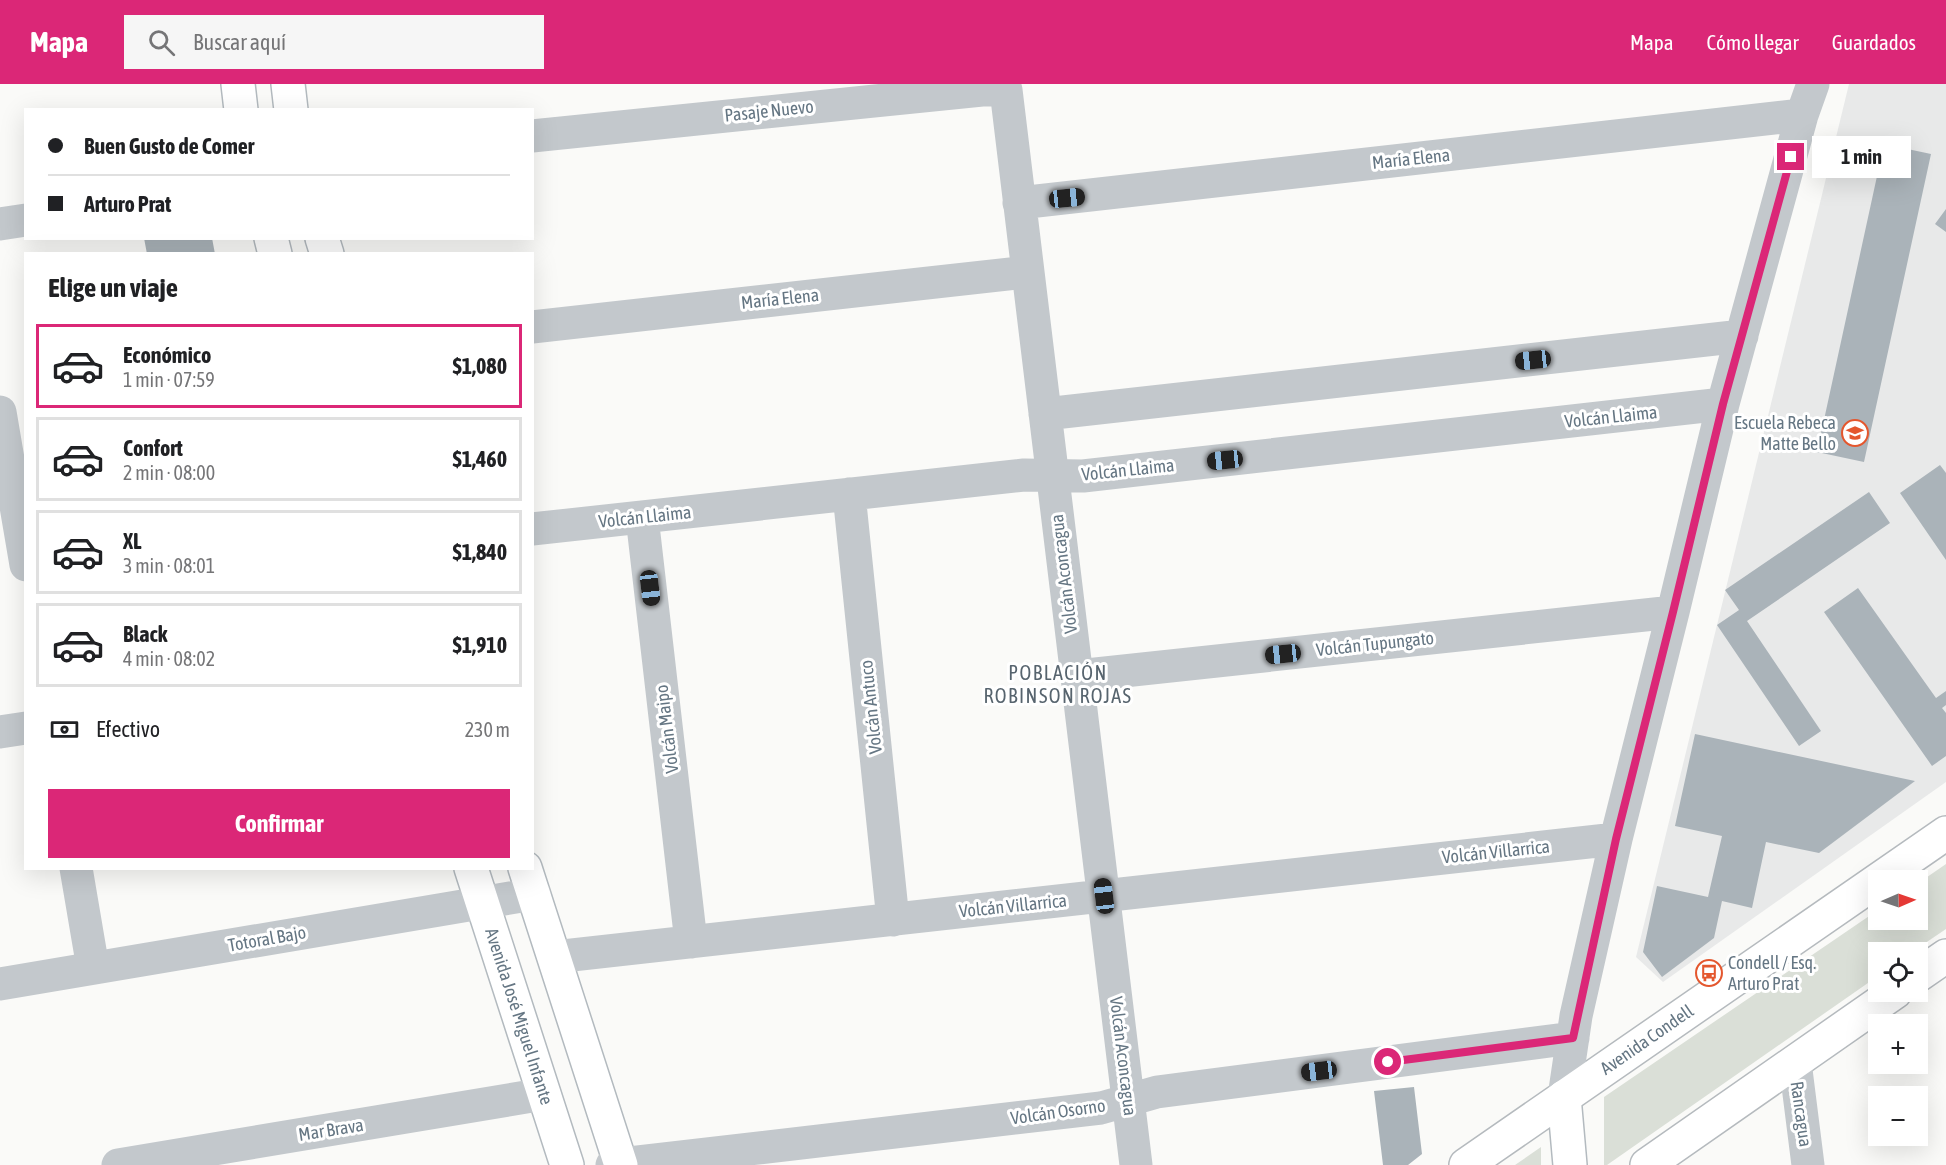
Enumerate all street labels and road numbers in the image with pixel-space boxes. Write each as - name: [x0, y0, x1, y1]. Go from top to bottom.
- street label: Pasaje Nuevo: [723, 95, 814, 126]
- street label: María Elena: [1371, 144, 1451, 173]
- street label: María Elena: [740, 284, 820, 313]
- street label: Volcán Llaima: [1564, 401, 1658, 432]
- street label: Volcán Llaima: [1081, 454, 1175, 485]
- street label: Volcán Llaima: [598, 501, 692, 532]
- street label: Volcán Aconcagua: [1046, 513, 1081, 635]
- street label: Volcán Tupungato: [1315, 627, 1435, 660]
- street label: Volcán Antuco: [855, 659, 886, 755]
- street label: Volcán Maipo: [651, 684, 682, 775]
- street label: Volcán Villarrica: [1441, 835, 1551, 868]
- street label: Volcán Villarrica: [958, 889, 1068, 922]
- street label: Totoral Bajo: [226, 921, 308, 956]
- street label: Avenida José Miguel Infante: [481, 925, 558, 1107]
- street label: Volcán Aconcagua: [1106, 995, 1141, 1117]
- street label: Avenida Condell: [1596, 1000, 1697, 1079]
- street label: Rancagua: [1787, 1080, 1816, 1148]
- street label: Volcán Osorno: [1009, 1094, 1107, 1129]
- street label: Mar Brava: [297, 1114, 365, 1145]

